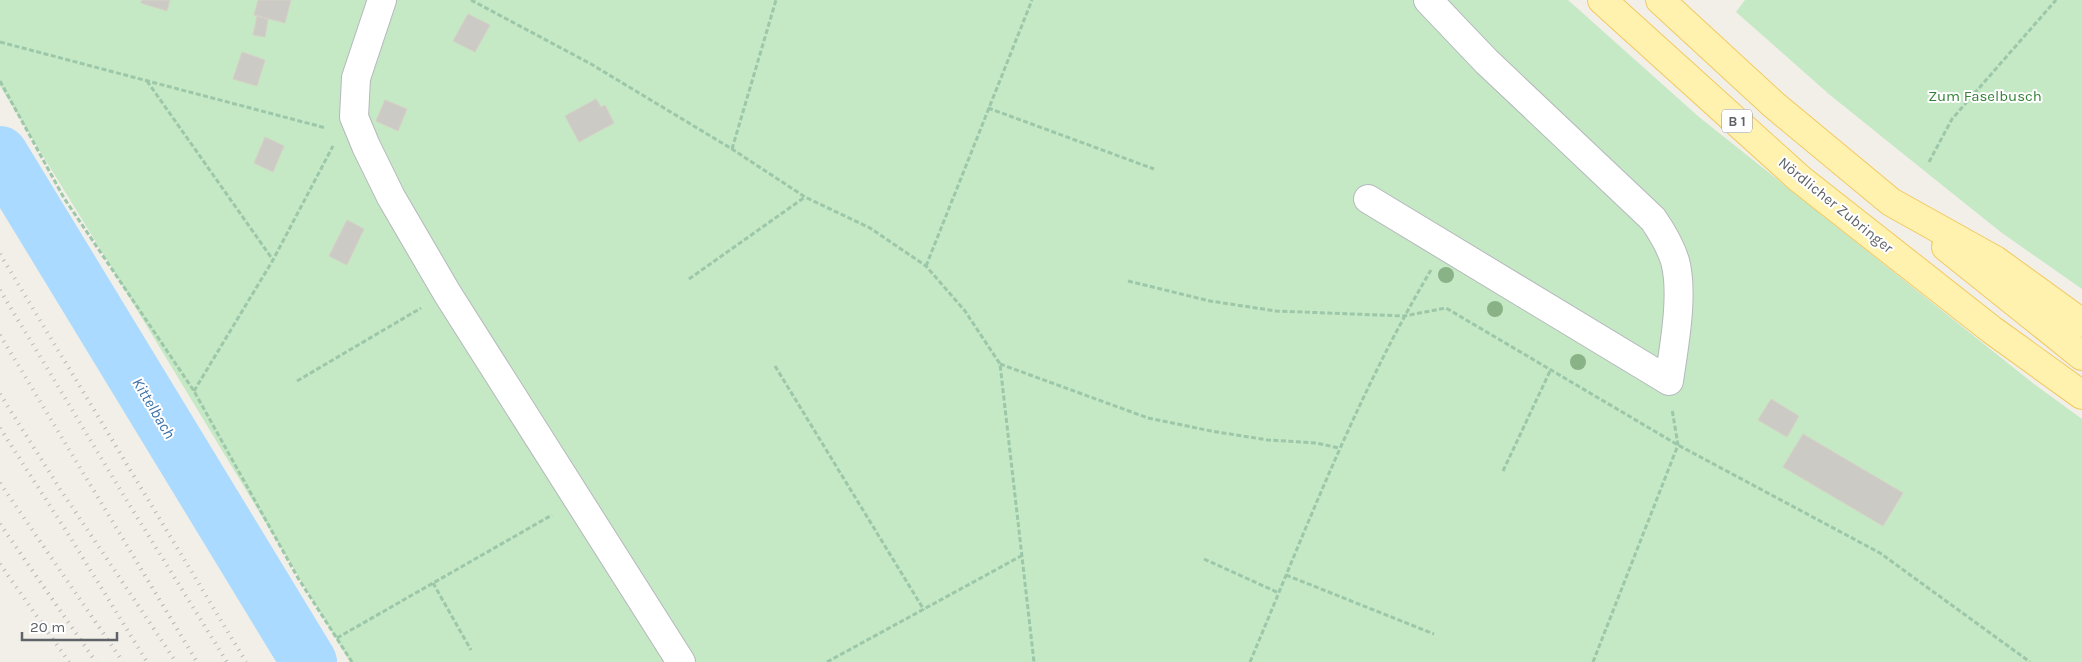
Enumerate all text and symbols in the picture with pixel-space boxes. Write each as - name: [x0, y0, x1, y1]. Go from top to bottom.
- park label: Zum Faselbusch: [1928, 87, 2042, 105]
- road number: B 1: [1722, 110, 1752, 132]
- street label: Nördlicher Zubringer: [1775, 153, 1897, 257]
- water label: Kittelbach: [128, 374, 180, 442]
- scale bar: [22, 610, 118, 642]
- text: 20 m: [30, 618, 65, 636]

